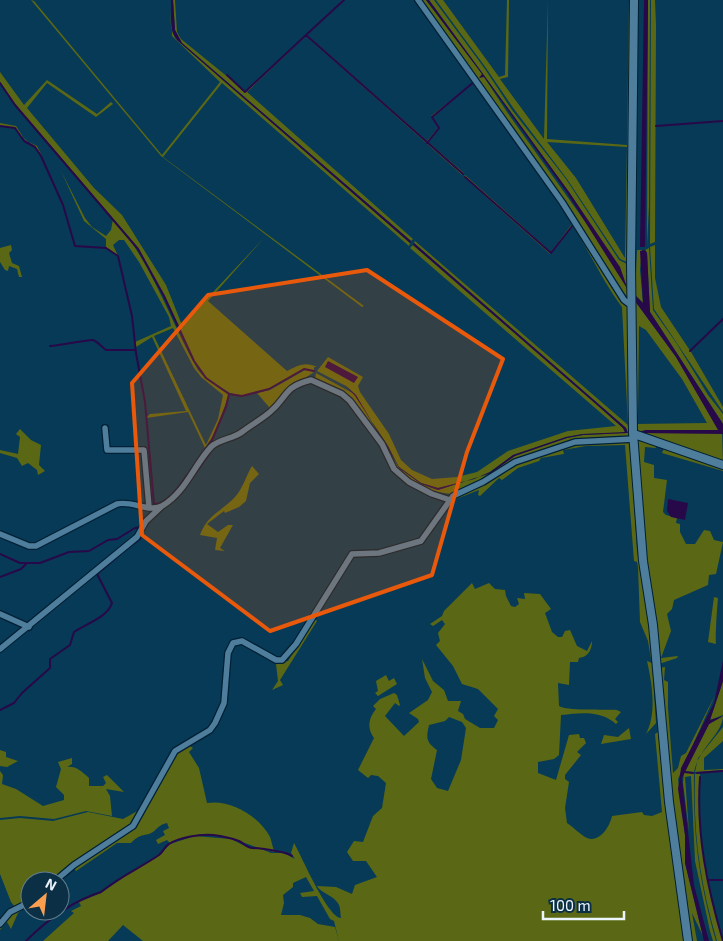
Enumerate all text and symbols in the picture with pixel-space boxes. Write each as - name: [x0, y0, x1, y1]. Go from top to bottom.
- north arrow: [20, 871, 70, 921]
- text: N: [43, 874, 60, 894]
- scale bar: [543, 888, 624, 920]
- text: 100 m: [550, 896, 591, 914]

